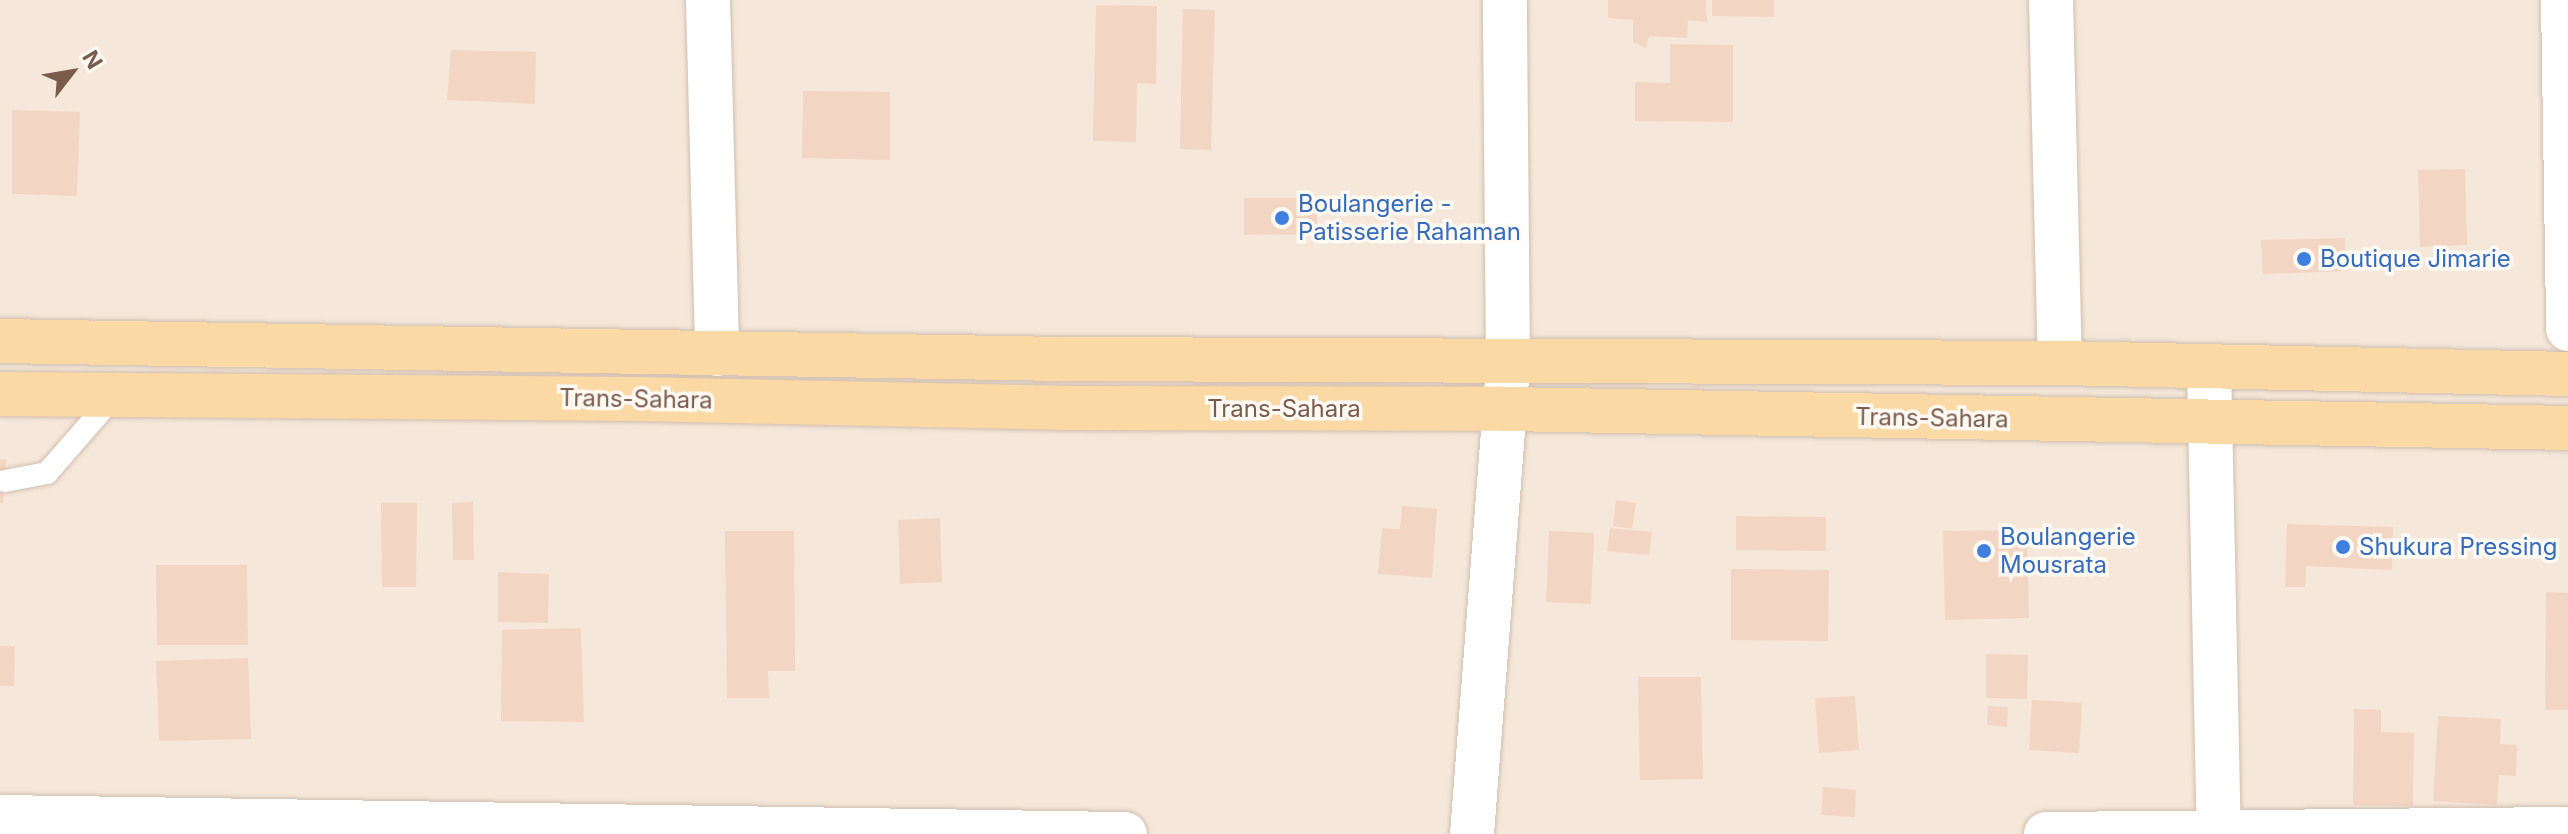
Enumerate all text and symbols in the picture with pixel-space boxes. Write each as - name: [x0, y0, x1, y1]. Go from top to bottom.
- north arrow: [32, 32, 112, 112]
- text: N: [77, 46, 108, 74]
- place label: Boulangerie - Patisserie Rahaman: [1298, 190, 1521, 246]
- marker: Boulangerie - Patisserie Rahaman: [1273, 209, 1291, 227]
- place label: Boutique Jimarie: [2320, 245, 2511, 273]
- marker: Boutique Jimarie: [2295, 250, 2313, 268]
- street label: Trans-Sahara: [559, 383, 713, 415]
- street label: Trans-Sahara: [1207, 395, 1361, 423]
- street label: Trans-Sahara: [1855, 402, 2009, 434]
- place label: Boulangerie Mousrata: [2000, 523, 2136, 579]
- place label: Shukura Pressing: [2359, 533, 2557, 561]
- marker: Shukura Pressing: [2334, 538, 2352, 556]
- marker: Boulangerie Mousrata: [1975, 542, 1993, 560]

